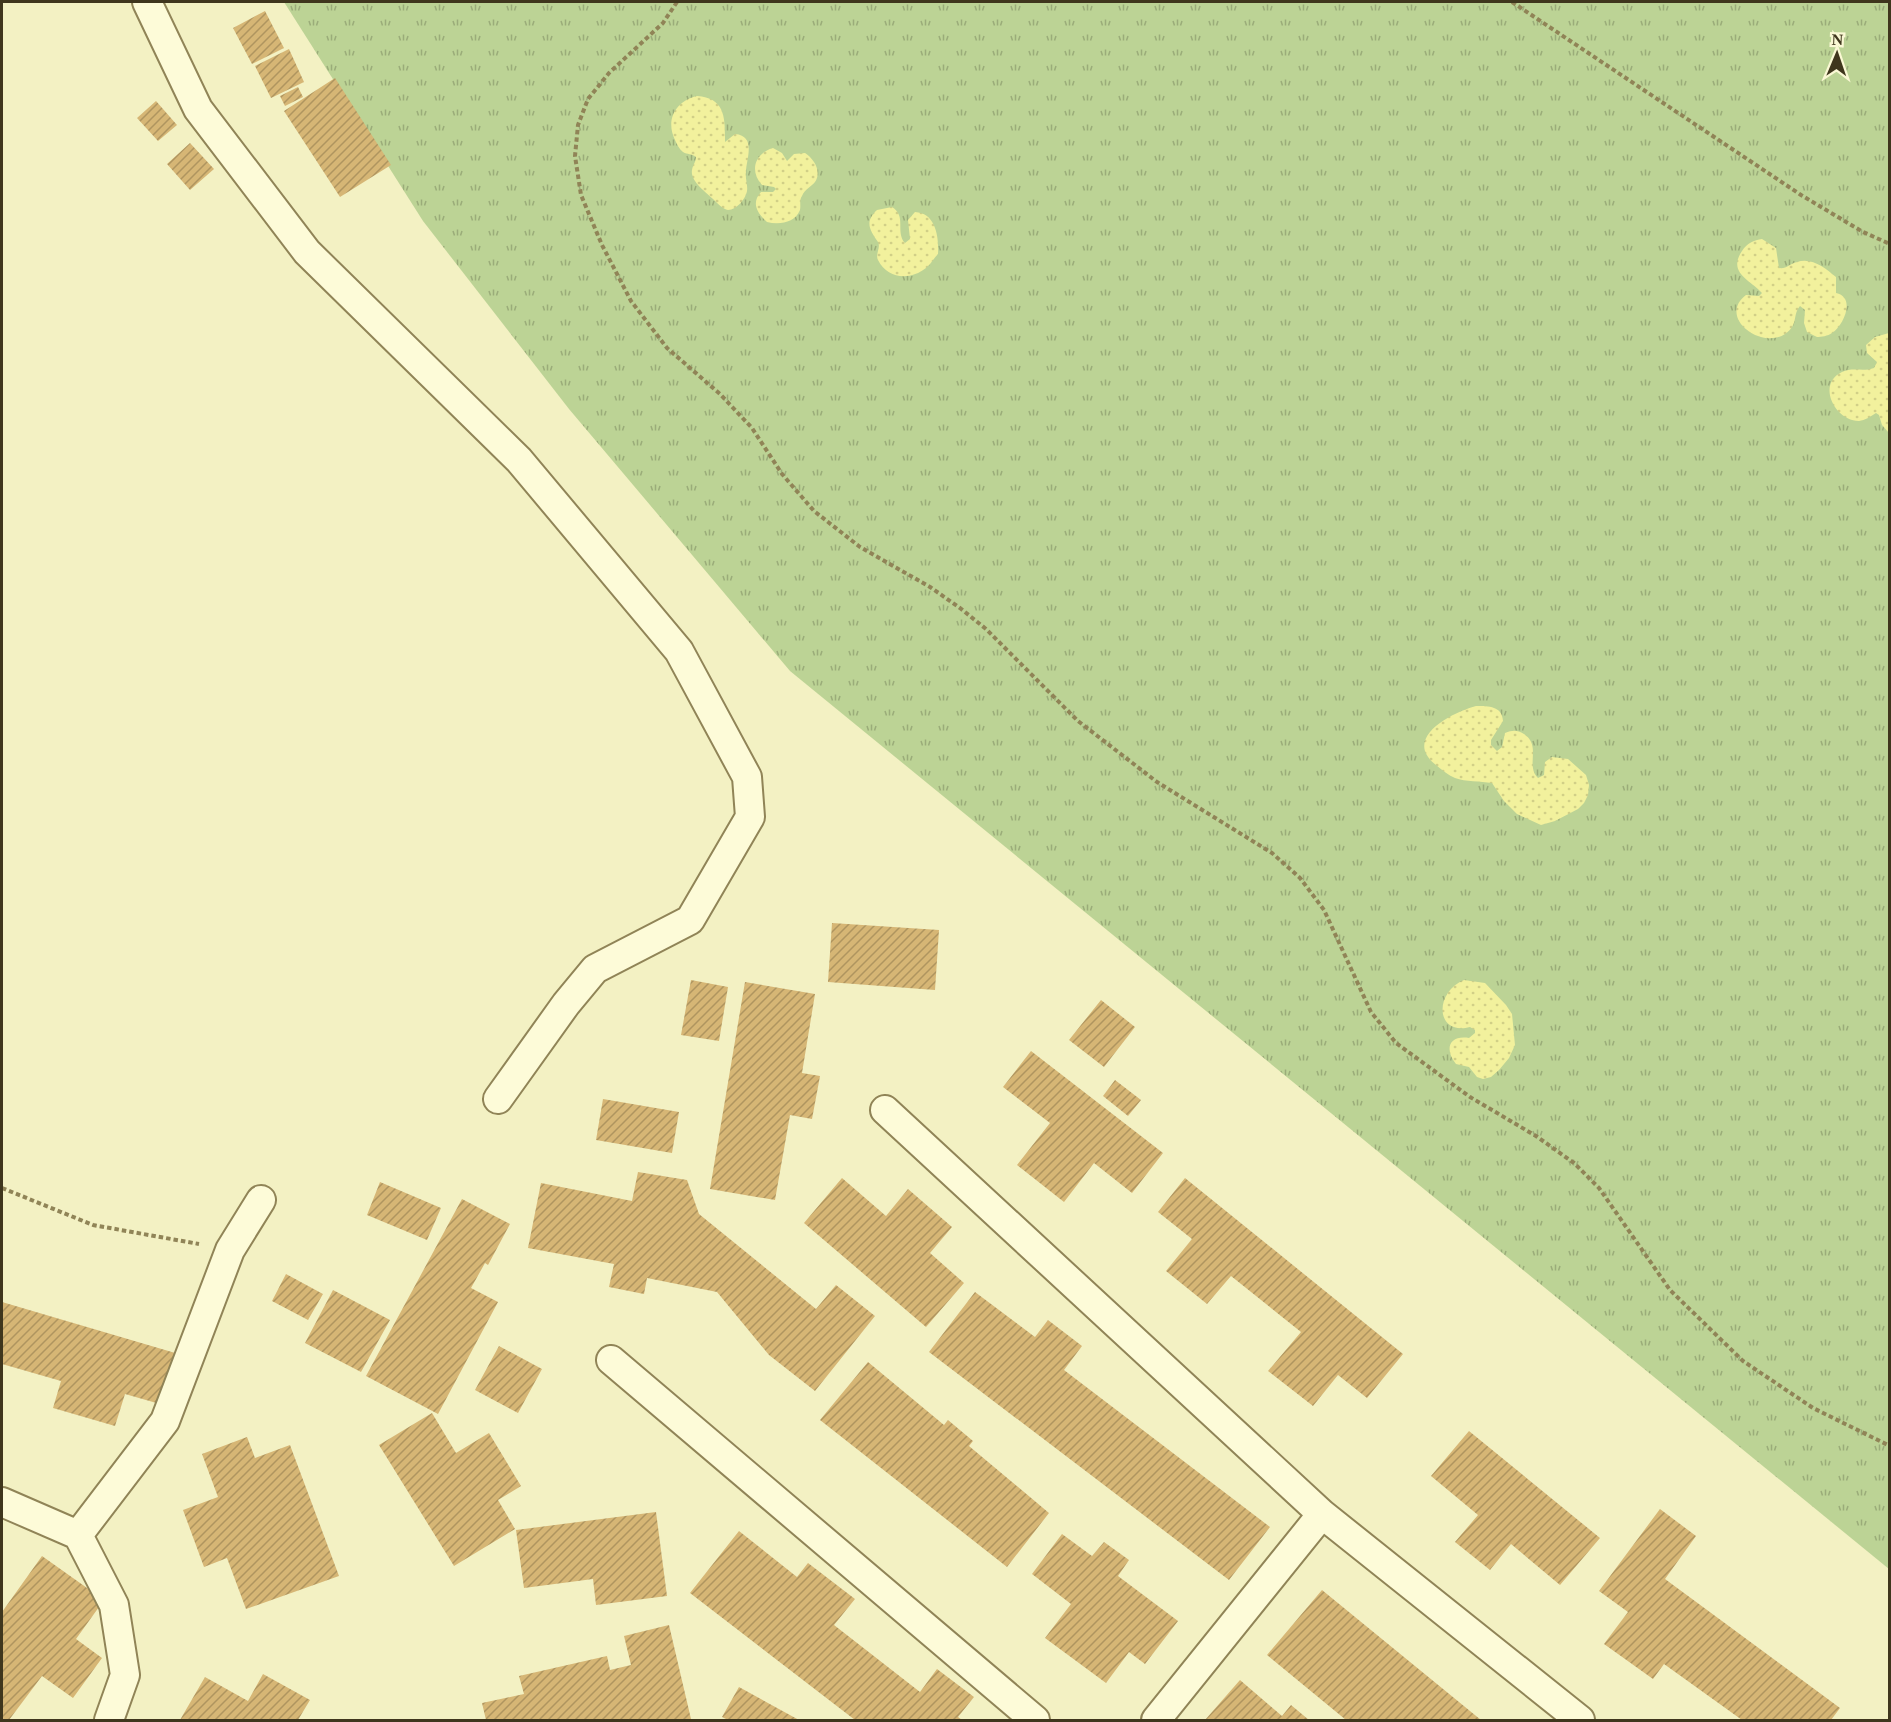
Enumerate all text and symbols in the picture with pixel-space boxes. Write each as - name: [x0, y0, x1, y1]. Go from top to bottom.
- north arrow: [1807, 24, 1867, 84]
- text: N: [1831, 31, 1844, 48]

